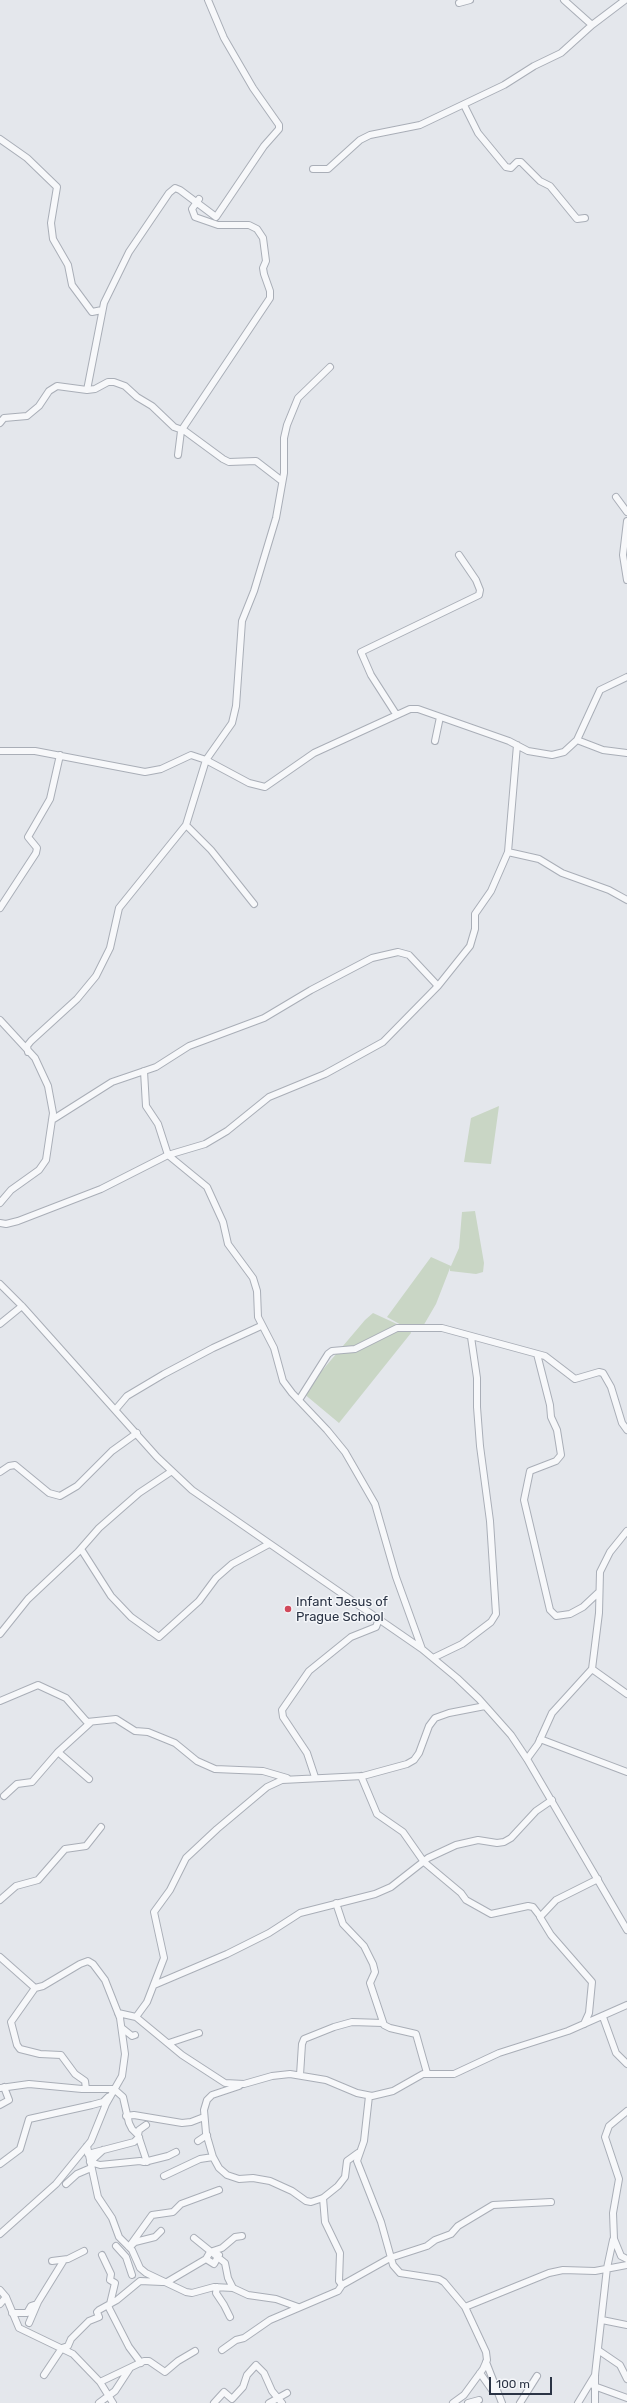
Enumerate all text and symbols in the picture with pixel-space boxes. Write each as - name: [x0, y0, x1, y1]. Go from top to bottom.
- place label: Infant Jesus of Prague School: [296, 1594, 388, 1625]
- marker: Infant Jesus of Prague School: [283, 1604, 293, 1614]
- scale bar: [491, 2369, 554, 2395]
- text: 100 m: [496, 2377, 530, 2391]

